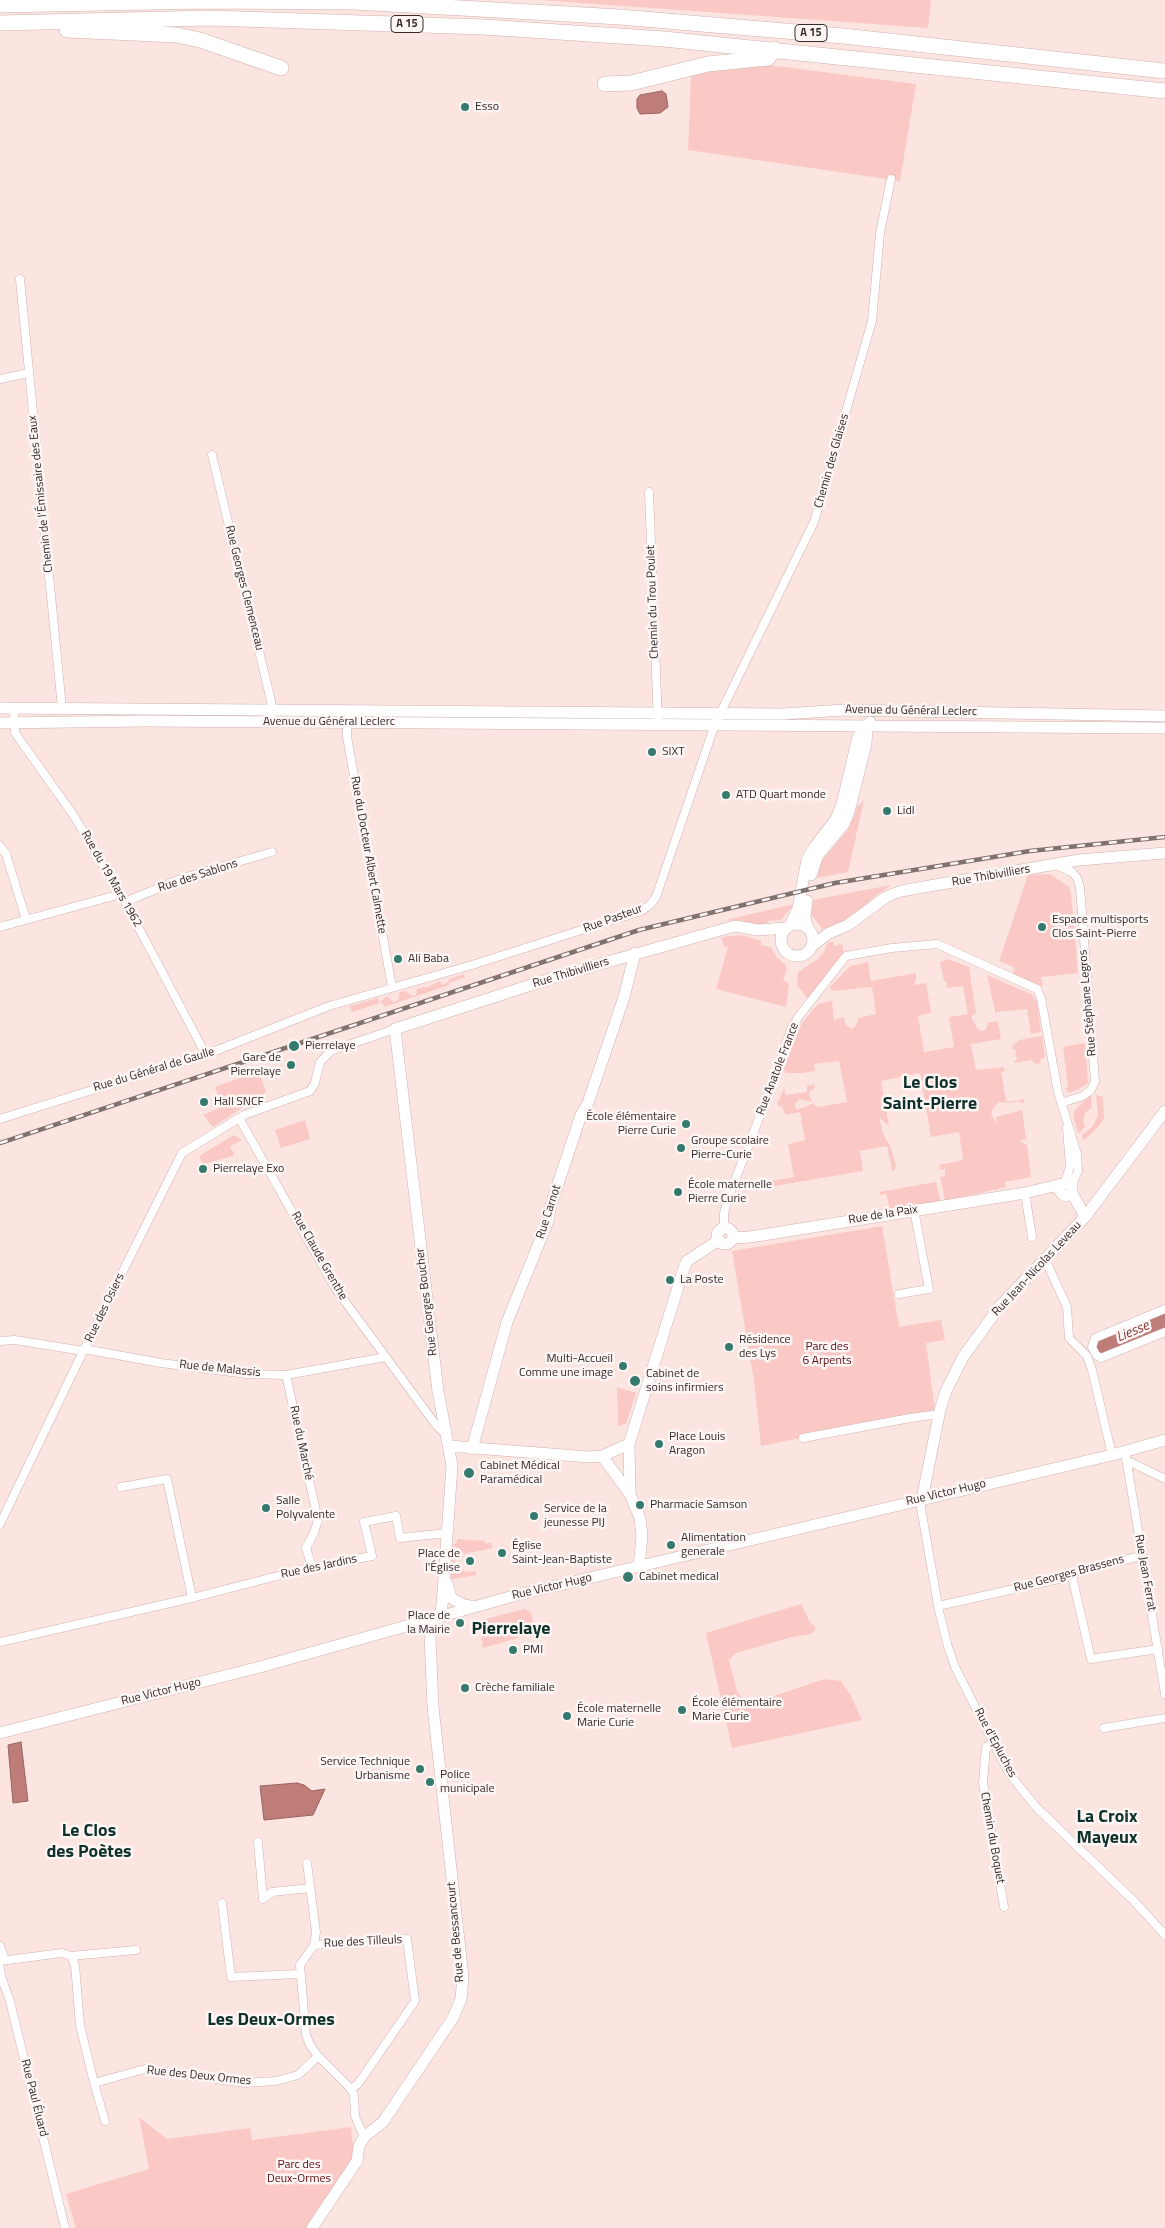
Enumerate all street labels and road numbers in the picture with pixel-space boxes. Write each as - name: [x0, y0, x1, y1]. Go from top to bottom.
- road number: A 15: [391, 15, 423, 32]
- road number: A 15: [795, 24, 827, 42]
- street label: Chemin des Glaises: [812, 412, 852, 510]
- street label: Chemin de l'Émissaire des Eaux: [26, 415, 56, 573]
- street label: Rue Georges Clemenceau: [222, 524, 266, 652]
- street label: Chemin du Trou Poulet: [644, 545, 662, 659]
- street label: Avenue du Général Leclerc: [845, 703, 977, 719]
- street label: Avenue du Général Leclerc: [263, 715, 395, 729]
- street label: Rue du Docteur Albert Calmette: [347, 775, 389, 935]
- street label: Rue du 19 Mars 1962: [77, 828, 145, 930]
- street label: Rue des Sablons: [156, 856, 240, 896]
- street label: Rue Thibivilliers: [951, 862, 1031, 890]
- street label: Rue Pasteur: [581, 902, 645, 936]
- street label: Rue Stéphane Legros: [1076, 949, 1100, 1057]
- street label: Rue Thibivilliers: [531, 955, 611, 991]
- street label: Rue Anatole France: [754, 1021, 802, 1117]
- street label: Rue du Général de Gaulle: [92, 1045, 216, 1095]
- street label: Rue Carnot: [533, 1183, 565, 1241]
- street label: Rue de la Paix: [847, 1202, 919, 1228]
- street label: Rue Claude Grenthe: [288, 1209, 350, 1303]
- street label: Rue Jean-Nicolas Leveau: [989, 1219, 1085, 1319]
- street label: Rue Georges Boucher: [413, 1247, 441, 1357]
- street label: Rue des Osiers: [82, 1271, 128, 1345]
- street label: Rue de Malassis: [179, 1358, 261, 1380]
- street label: Rue du Marché: [286, 1405, 316, 1481]
- street label: Rue Victor Hugo: [905, 1477, 987, 1509]
- street label: Rue Jean Ferrat: [1131, 1534, 1159, 1612]
- street label: Rue des Jardins: [280, 1552, 358, 1582]
- street label: Rue Georges Brassens: [1012, 1552, 1126, 1596]
- street label: Rue Victor Hugo: [511, 1571, 593, 1603]
- street label: Rue Victor Hugo: [120, 1675, 202, 1709]
- street label: Rue d'Epluches: [971, 1706, 1019, 1780]
- street label: Chemin du Boquet: [977, 1791, 1007, 1885]
- street label: Rue de Bessancourt: [444, 1881, 468, 1983]
- street label: Rue des Tilleuls: [324, 1933, 402, 1951]
- street label: Rue Paul Éluard: [17, 2058, 51, 2138]
- street label: Rue des Deux Ormes: [146, 2063, 252, 2089]

